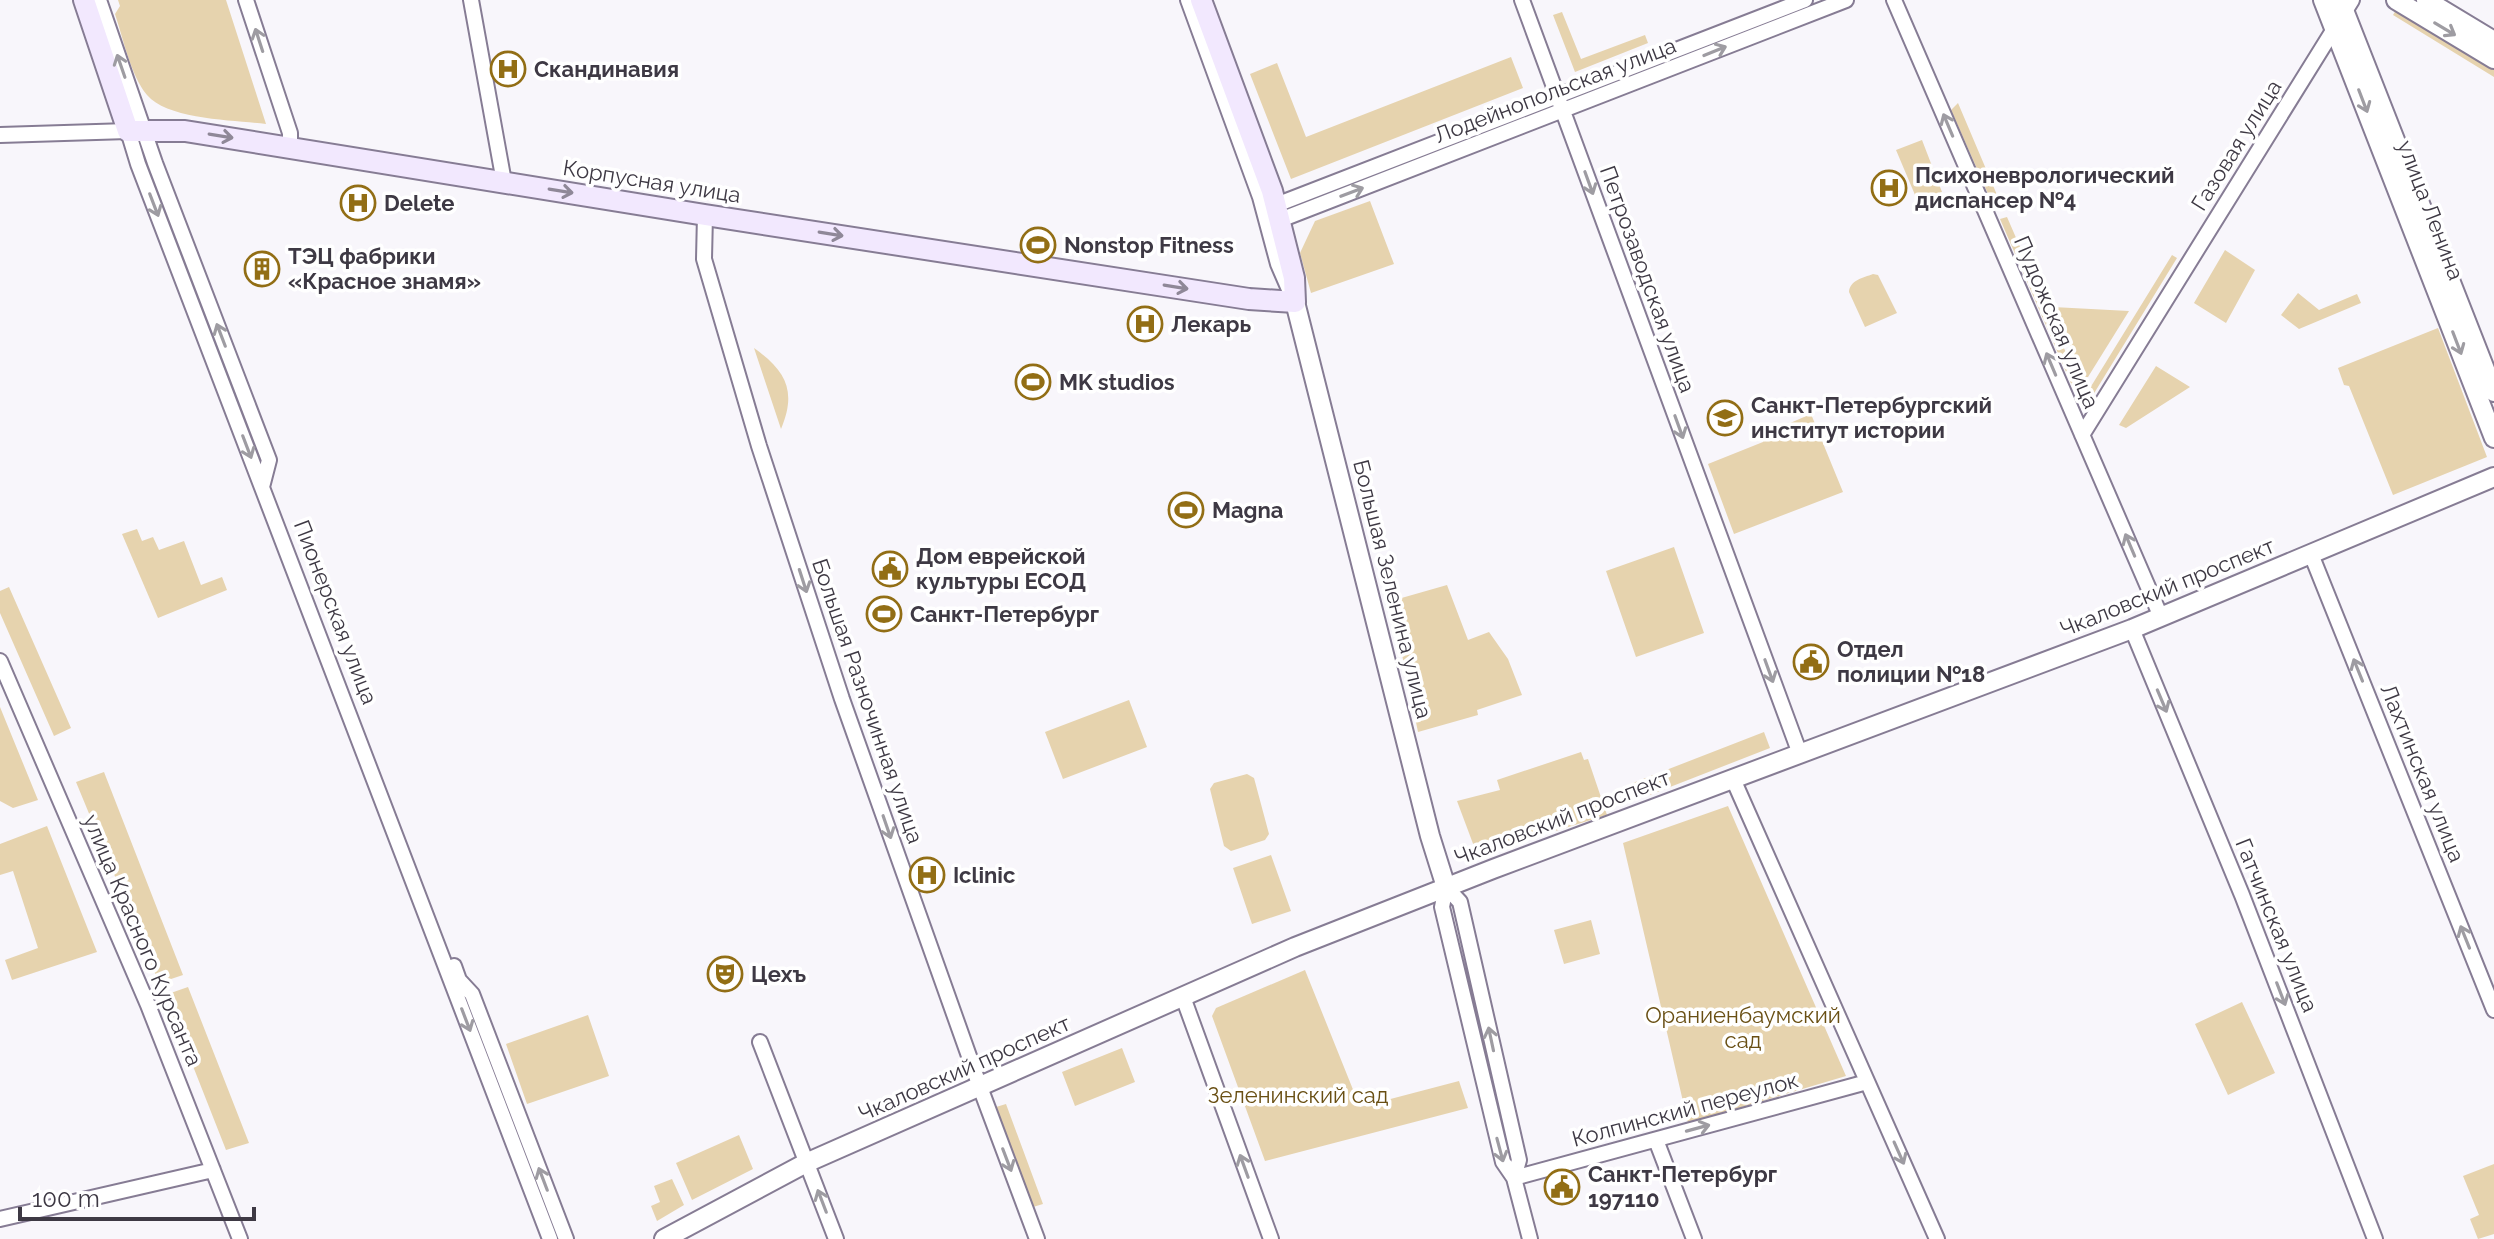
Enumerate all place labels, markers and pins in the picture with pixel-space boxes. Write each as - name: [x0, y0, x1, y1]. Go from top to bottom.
- hospital icon: Скандинавия: [489, 50, 527, 88]
- place label: Скандинавия: [534, 56, 679, 82]
- place label: Психоневрологический диспансер №4: [1915, 162, 2175, 213]
- hospital icon: Психоневрологический диспансер №4: [1870, 169, 1908, 207]
- hospital icon: Delete: [339, 184, 377, 222]
- place label: Delete: [384, 190, 454, 216]
- sports icon: Nonstop Fitness: [1019, 226, 1057, 264]
- place label: Nonstop Fitness: [1064, 232, 1234, 258]
- place label: ТЭЦ фабрики «Красное знамя»: [288, 243, 481, 294]
- building icon: ТЭЦ фабрики «Красное знамя»: [243, 250, 281, 288]
- hospital icon: Лекарь: [1126, 305, 1164, 343]
- place label: Лекарь: [1171, 311, 1251, 337]
- sports icon: MK studios: [1014, 363, 1052, 401]
- place label: MK studios: [1059, 369, 1175, 395]
- place label: Санкт-Петербургский институт истории: [1751, 392, 1992, 443]
- school or university icon: Санкт-Петербургский институт истории: [1706, 399, 1744, 437]
- sports icon: Magna: [1167, 491, 1205, 529]
- place label: Magna: [1212, 497, 1283, 523]
- place label: Дом еврейской культуры ЕСОД: [916, 543, 1086, 594]
- public building icon: Дом еврейской культуры ЕСОД: [871, 550, 909, 588]
- sports icon: Санкт-Петербург: [865, 595, 903, 633]
- place label: Санкт-Петербург: [910, 601, 1099, 627]
- place label: Отдел полиции №18: [1837, 636, 1985, 687]
- public building icon: Отдел полиции №18: [1792, 643, 1830, 681]
- hospital icon: Iclinic: [908, 856, 946, 894]
- place label: Iclinic: [953, 862, 1015, 888]
- theatre icon: Цехъ: [706, 955, 744, 993]
- place label: Цехъ: [751, 961, 806, 987]
- place label: Санкт-Петербург 197110: [1588, 1161, 1777, 1212]
- public building icon: Санкт-Петербург 197110: [1543, 1168, 1581, 1206]

